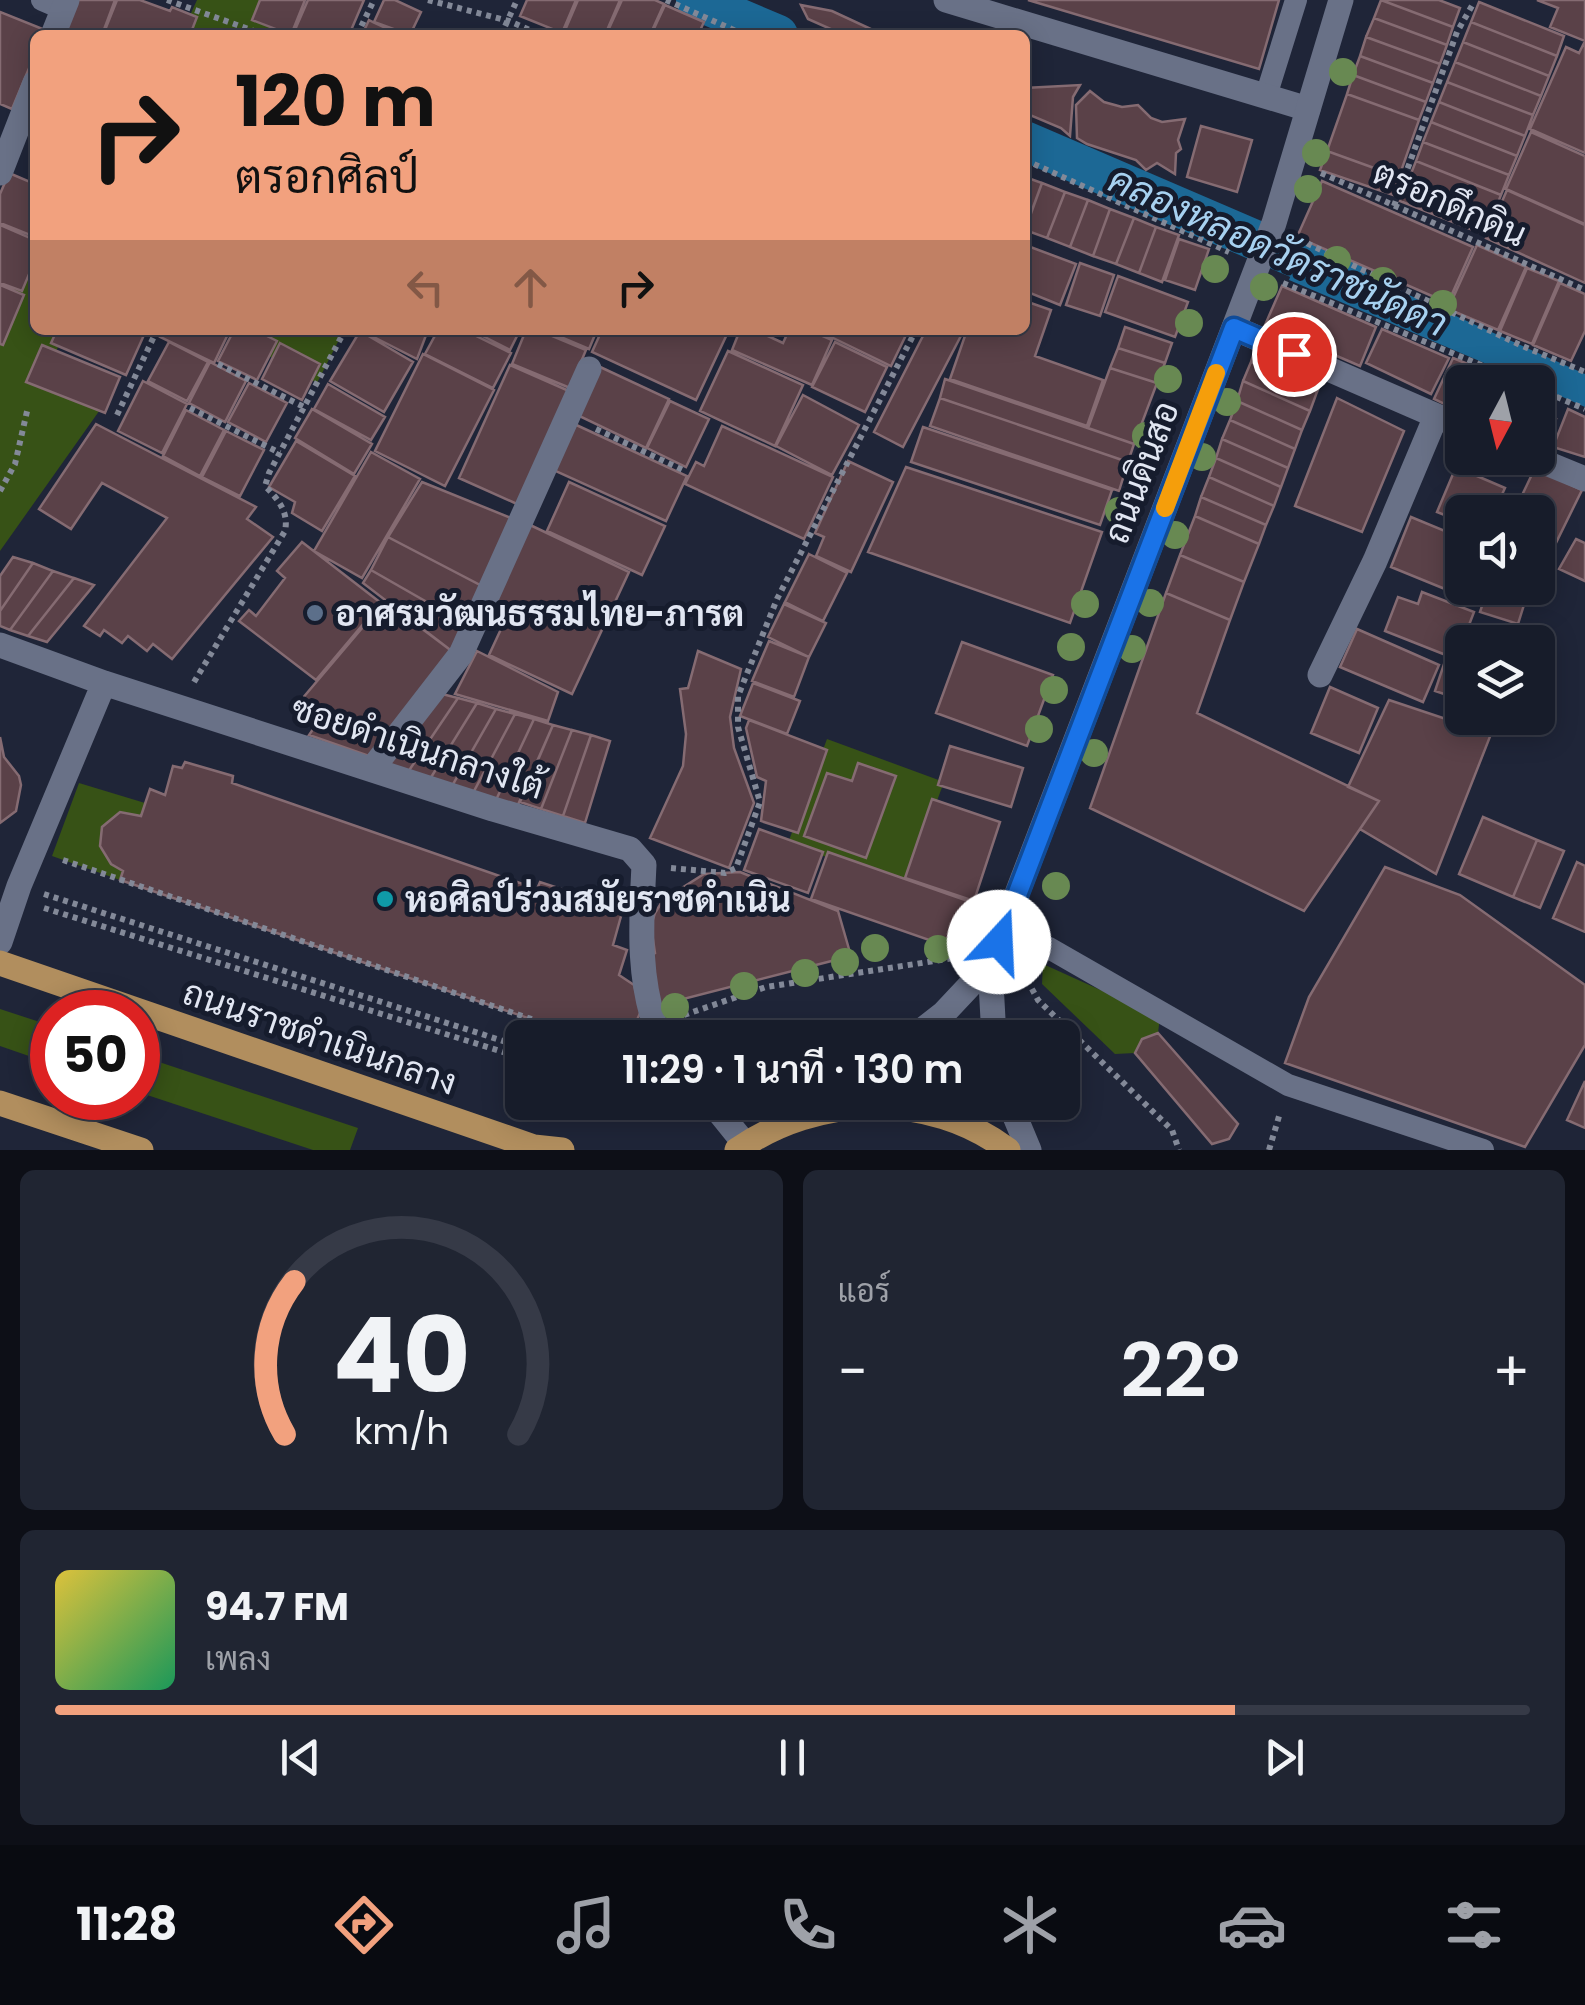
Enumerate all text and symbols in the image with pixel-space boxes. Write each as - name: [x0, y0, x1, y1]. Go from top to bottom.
- text: 120 m: [235, 52, 436, 151]
- icon: right: [70, 70, 200, 200]
- text: ตรอกศิลป์: [235, 146, 419, 209]
- street label: ตรอกดึกดิน: [1366, 148, 1534, 258]
- water label: คลองหลอดวัดราชนัดดา: [1101, 153, 1455, 349]
- icon: left: [398, 260, 453, 315]
- icon: ahead: [503, 260, 558, 315]
- icon: right: [608, 260, 663, 315]
- pin: [1252, 312, 1337, 397]
- icon: arrive: [1267, 327, 1322, 382]
- north arrow: [1445, 365, 1555, 475]
- map controls: [1445, 365, 1555, 735]
- street label: ถนนดินสอ: [1091, 394, 1191, 550]
- button: sound: [1445, 495, 1555, 605]
- place label: อาศรมวัฒนธรรมไทย-ภารต: [335, 589, 744, 638]
- marker: อาศรมวัฒนธรรมไทย-ภารต: [304, 602, 326, 624]
- button: layers: [1445, 625, 1555, 735]
- street label: ซอยดำเนินกลางใต้: [285, 683, 552, 811]
- place label: หอศิลป์ร่วมสมัยราชดำเนิน: [405, 875, 791, 924]
- marker: หอศิลป์ร่วมสมัยราชดำเนิน: [374, 888, 396, 910]
- position arrow: [947, 890, 1051, 994]
- street label: ถนนราชดำเนินกลาง: [177, 967, 463, 1107]
- speed limit sign: 50: [30, 990, 160, 1120]
- text: 11:29 · 1 นาที · 130 m: [622, 1043, 963, 1096]
- text: แอร์: [838, 1268, 890, 1313]
- text: 40: [332, 1283, 470, 1428]
- text: 22°: [1120, 1318, 1240, 1423]
- text: −: [838, 1333, 868, 1410]
- text: +: [1492, 1333, 1530, 1410]
- text: km/h: [354, 1406, 449, 1457]
- text: 94.7 FM: [205, 1580, 349, 1633]
- text: เพลง: [205, 1636, 271, 1681]
- icon: previous: [273, 1730, 328, 1785]
- icon: pause: [765, 1730, 820, 1785]
- icon: next: [1257, 1730, 1312, 1785]
- icon: directions: [329, 1890, 399, 1960]
- icon: music: [551, 1890, 621, 1960]
- icon: phone: [773, 1890, 843, 1960]
- icon: climate: [995, 1890, 1065, 1960]
- icon: car: [1217, 1890, 1287, 1960]
- icon: filters: [1439, 1890, 1509, 1960]
- text: 11:28: [76, 1893, 177, 1956]

